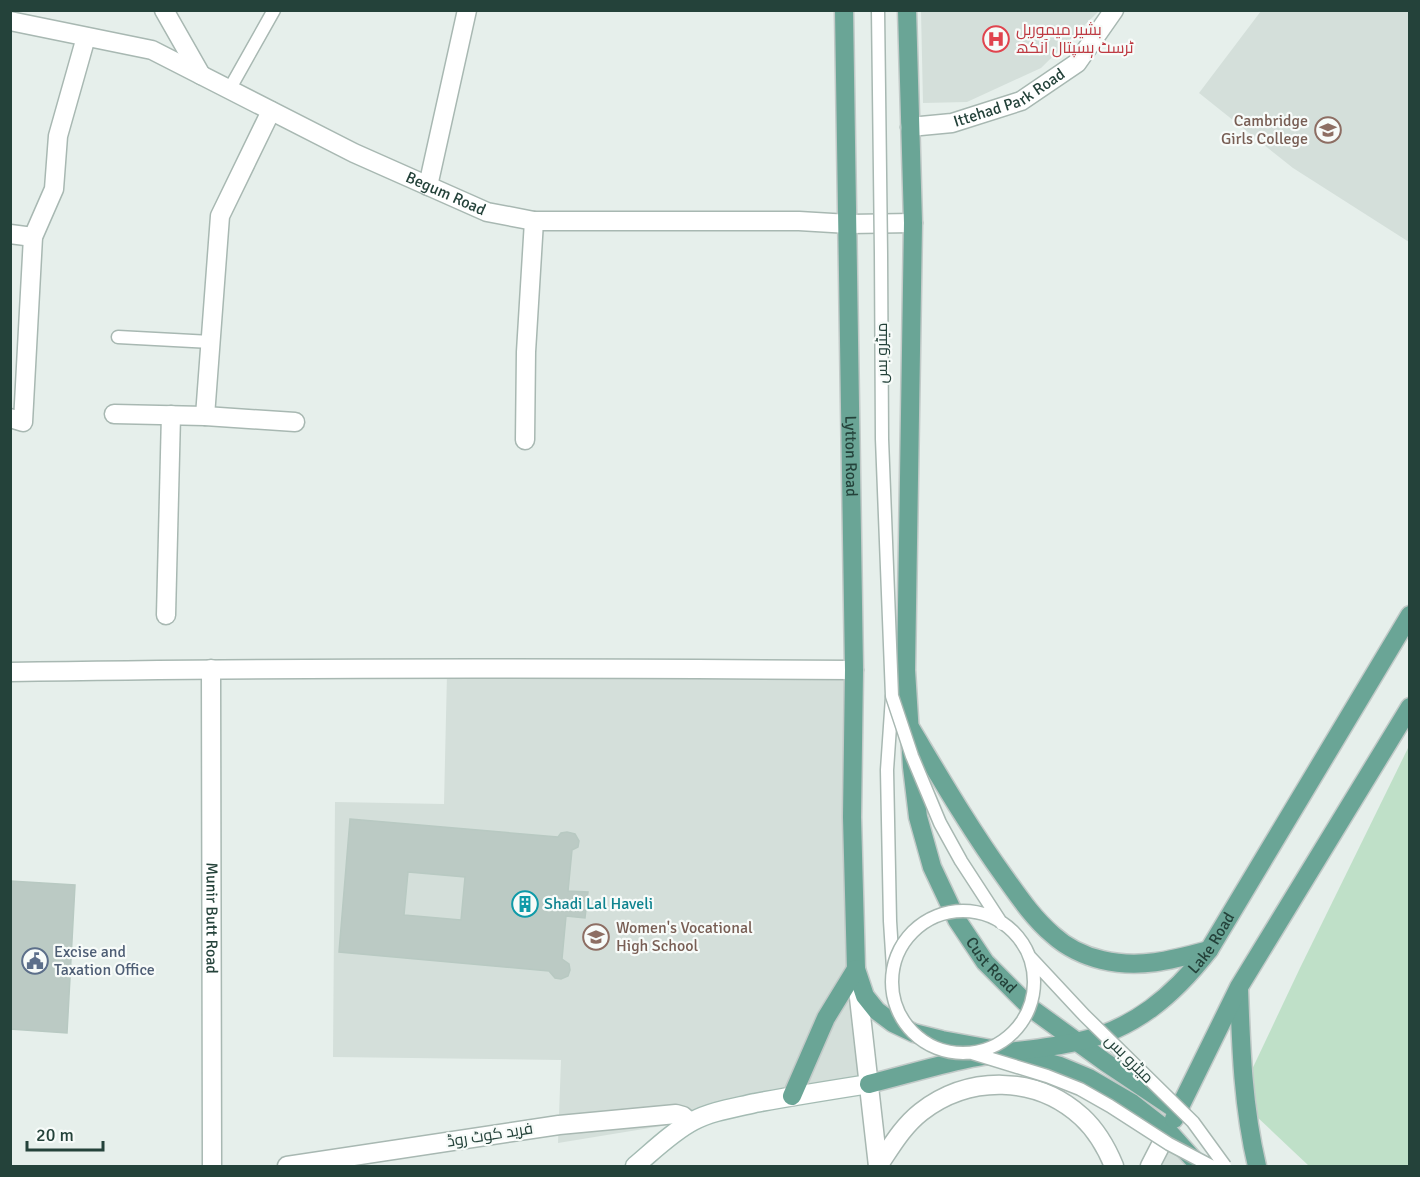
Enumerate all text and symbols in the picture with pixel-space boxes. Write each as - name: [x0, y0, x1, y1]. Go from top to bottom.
- place label: بشیر میموریل ٹرسٹ ہسپتال آنکھ: [1016, 20, 1134, 58]
- hospital icon: بشیر میموریل ٹرسٹ ہسپتال آنکھ: [981, 24, 1011, 54]
- street label: Ittehad Park Road: [951, 64, 1069, 132]
- place label: Cambridge Girls College: [1221, 111, 1308, 149]
- school or university icon: Cambridge Girls College: [1313, 115, 1343, 145]
- street label: Begum Road: [403, 167, 489, 220]
- street label: میٹرو بس: [872, 323, 892, 383]
- street label: Lytton Road: [840, 415, 861, 497]
- street label: Munir Butt Road: [201, 862, 222, 974]
- building icon: Shadi Lal Haveli: [510, 889, 540, 919]
- place label: Shadi Lal Haveli: [544, 894, 653, 914]
- street label: Lake Road: [1184, 909, 1239, 978]
- place label: Women's Vocational High School: [616, 918, 753, 956]
- school or university icon: Women's Vocational High School: [581, 922, 611, 952]
- street label: Cust Road: [961, 933, 1021, 998]
- place label: Excise and Taxation Office: [54, 942, 155, 980]
- public building icon: Excise and Taxation Office: [20, 946, 50, 976]
- street label: میٹرو بس: [1100, 1030, 1158, 1088]
- scale bar: [27, 1114, 104, 1152]
- street label: فرید کوٹ روڈ: [446, 1118, 534, 1152]
- text: 20 m: [36, 1124, 74, 1146]

